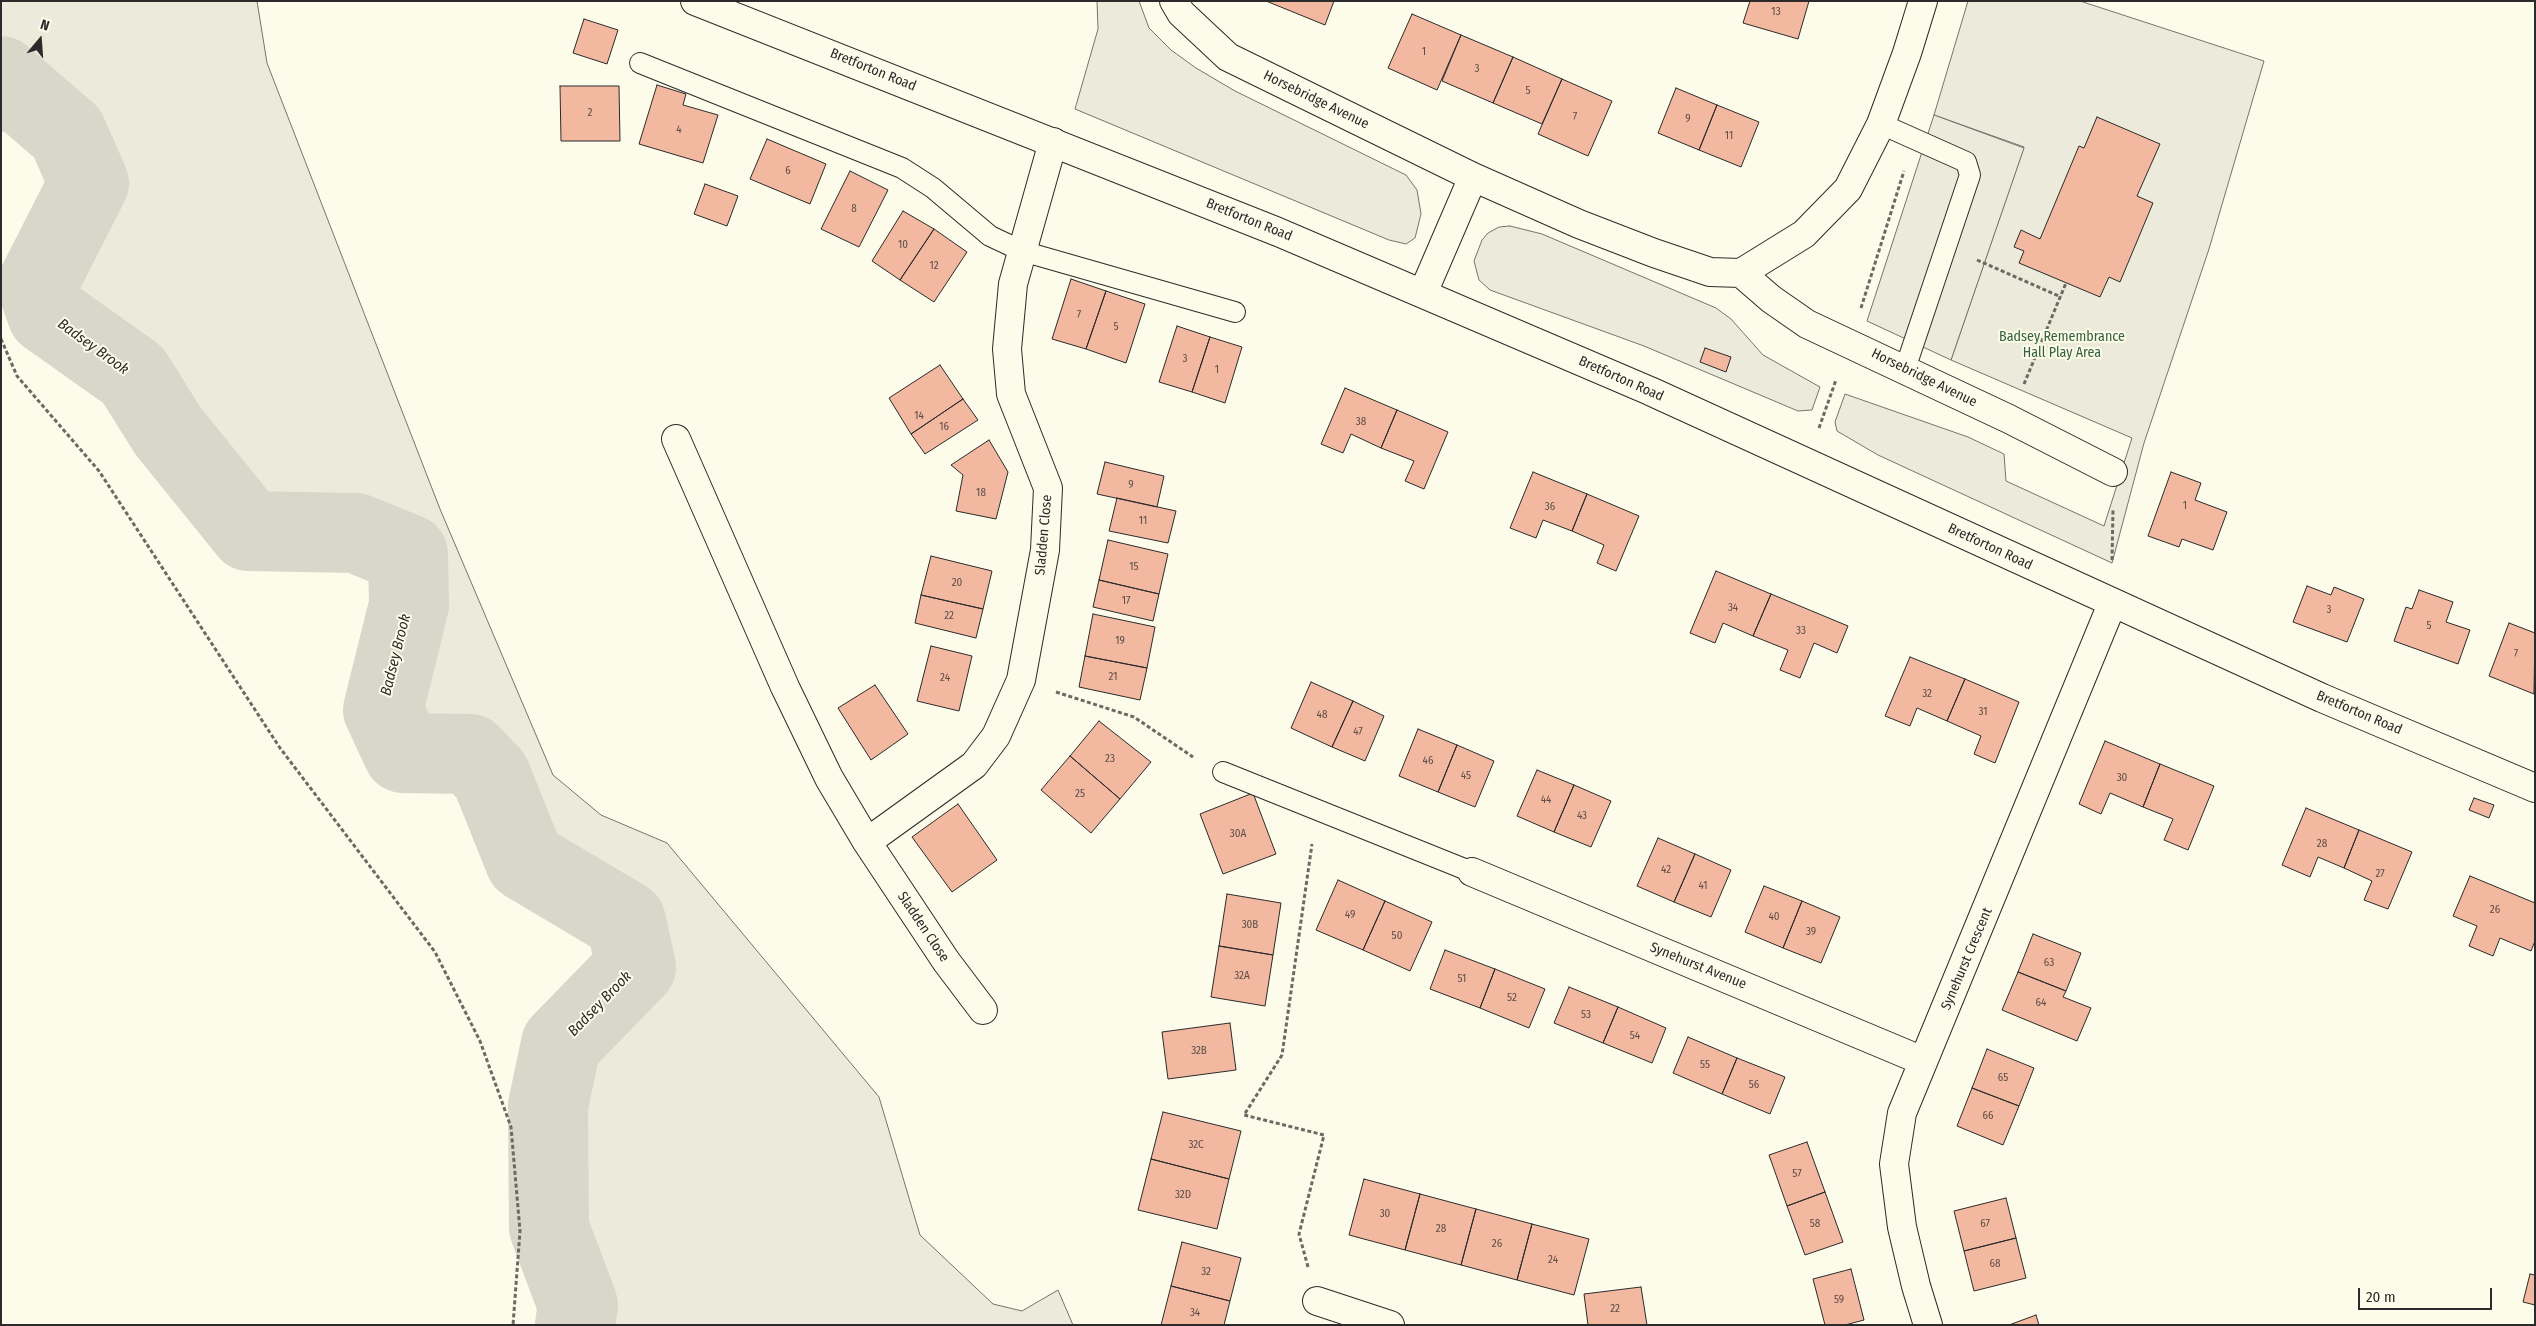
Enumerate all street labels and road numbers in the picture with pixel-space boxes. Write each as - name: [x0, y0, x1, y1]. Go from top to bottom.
- street label: Bretforton Road: [827, 45, 919, 95]
- street label: Horsebridge Avenue: [1260, 67, 1372, 133]
- street label: Bretforton Road: [1203, 195, 1295, 245]
- street label: Horsebridge Avenue: [1868, 345, 1980, 411]
- street label: Bretforton Road: [1576, 353, 1666, 405]
- street label: Sladden Close: [1032, 494, 1056, 576]
- street label: Bretforton Road: [1945, 520, 2035, 574]
- street label: Bretforton Road: [2314, 687, 2404, 739]
- street label: Sladden Close: [893, 889, 953, 965]
- street label: Synehurst Crescent: [1938, 905, 1996, 1013]
- street label: Synehurst Avenue: [1647, 939, 1749, 993]

